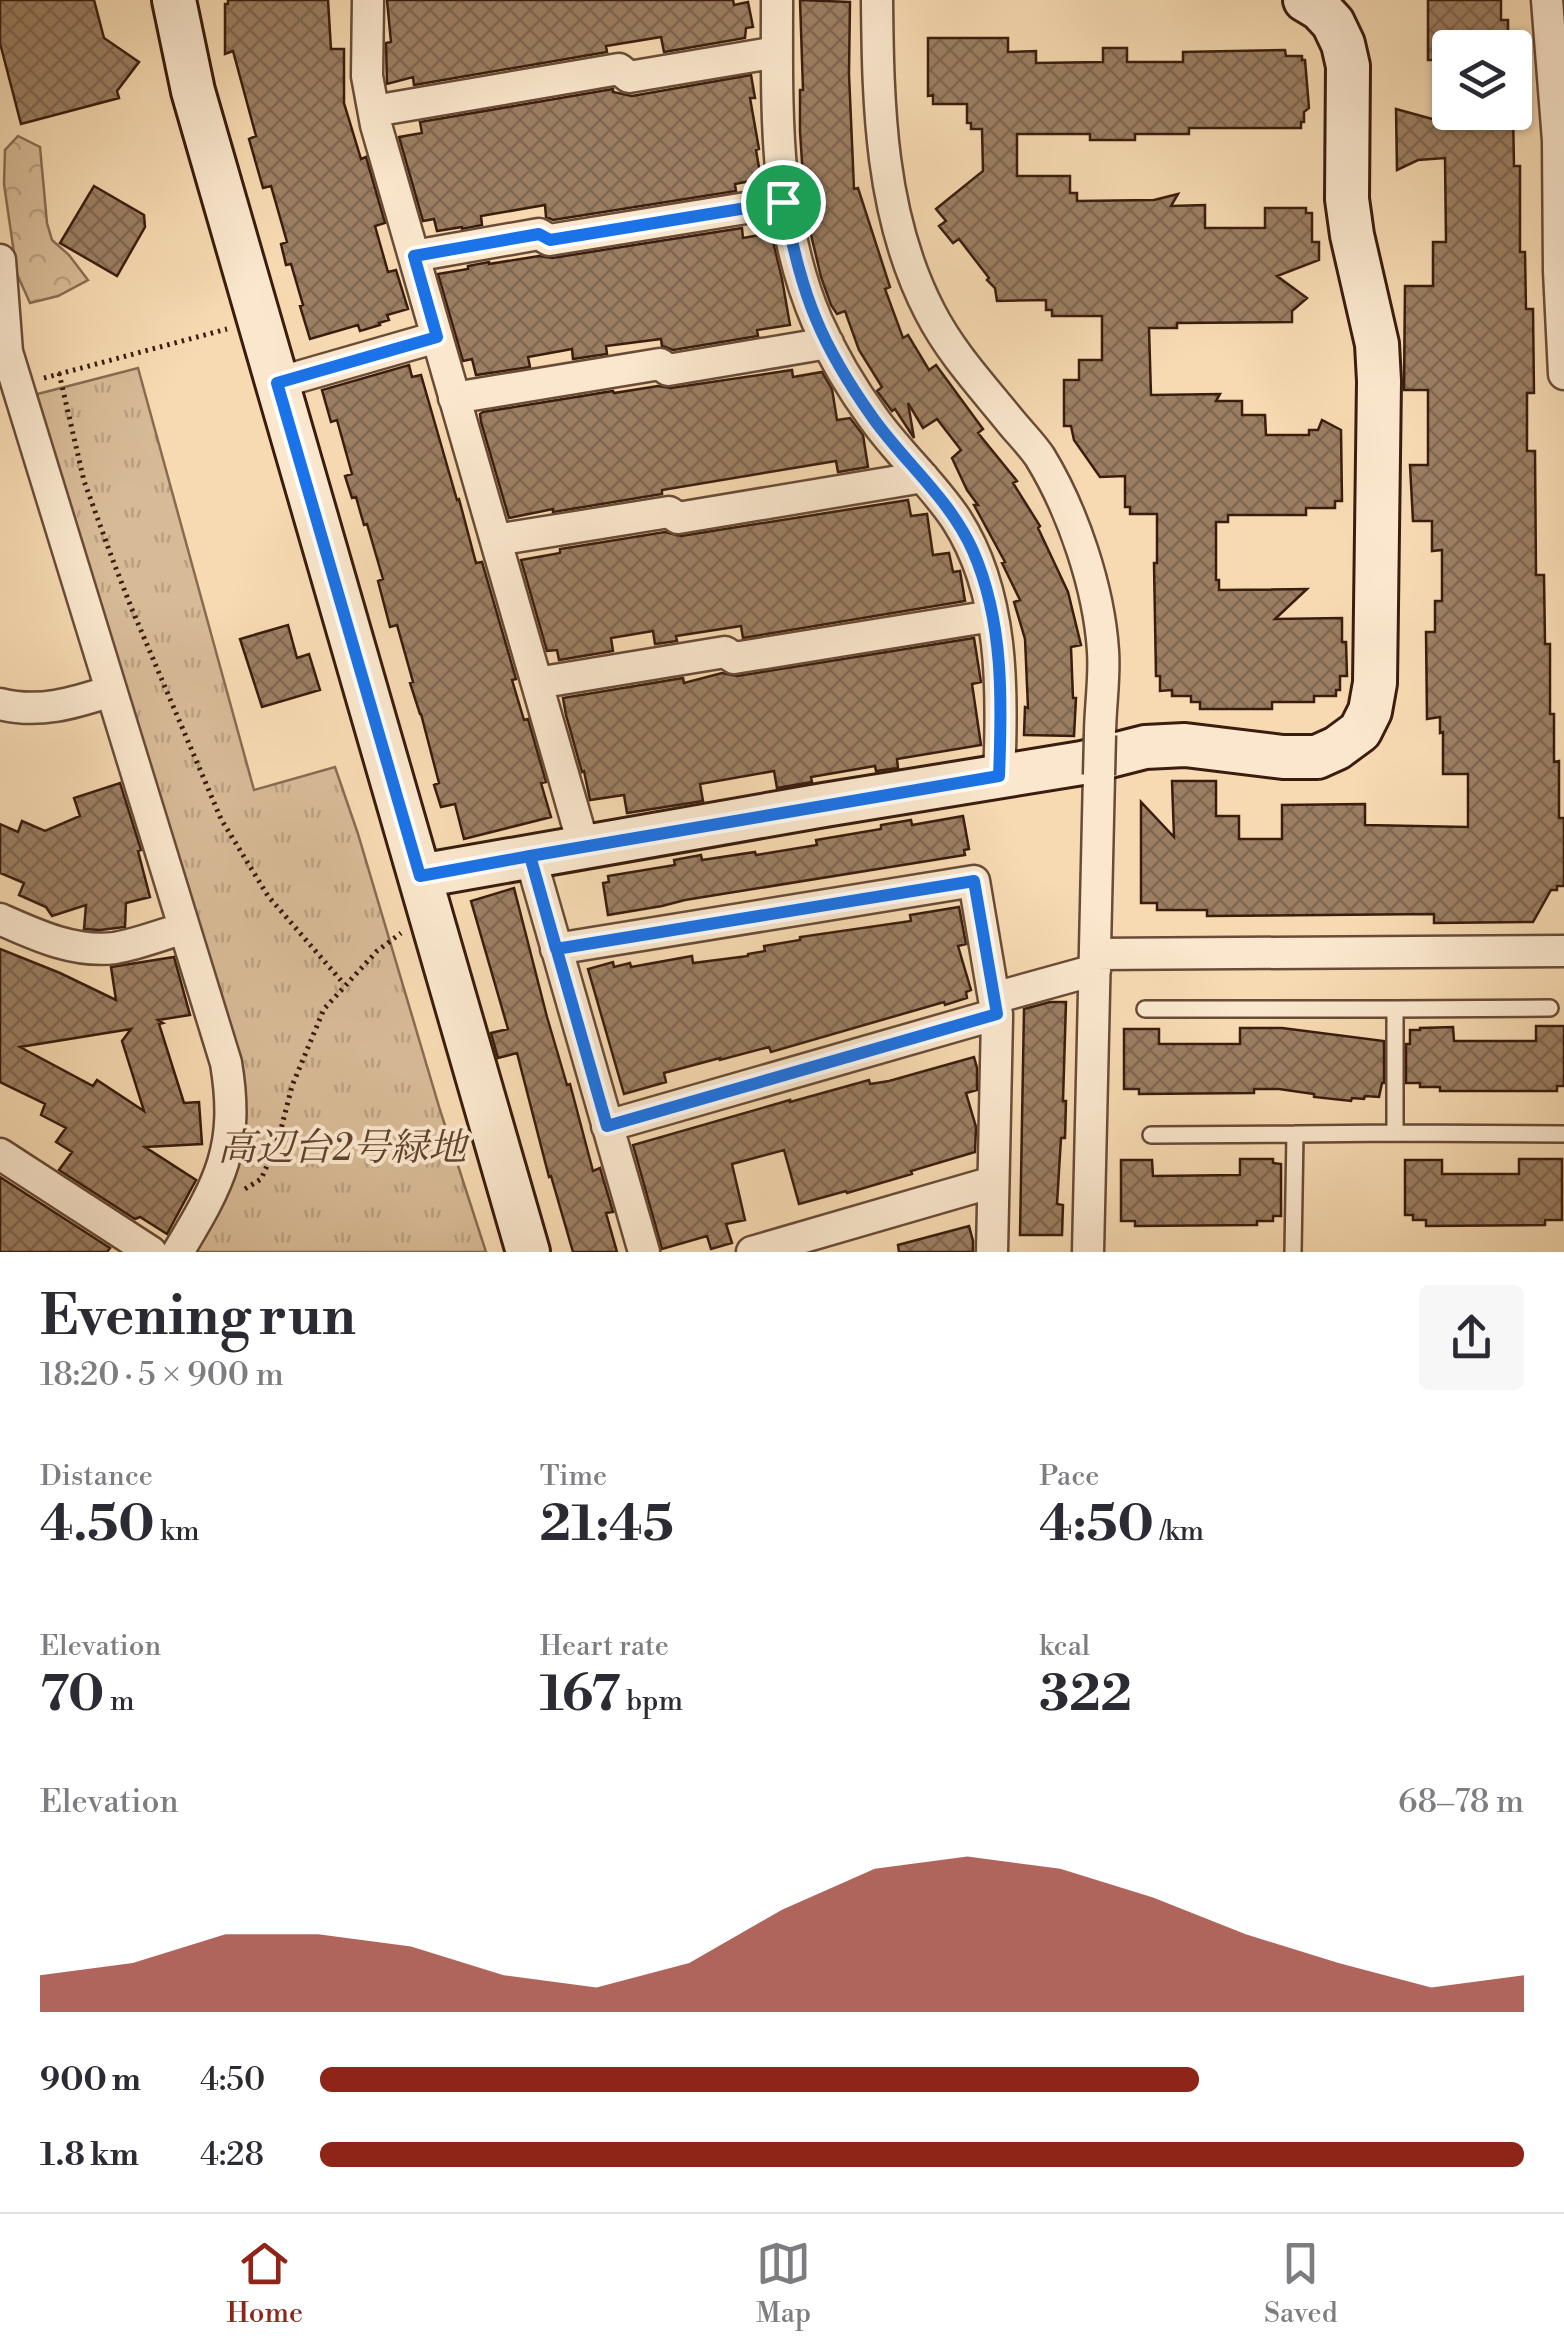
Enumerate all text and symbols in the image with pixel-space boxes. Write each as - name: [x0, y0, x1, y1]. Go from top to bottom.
- map controls: [1432, 30, 1532, 130]
- button: layers: [1432, 30, 1532, 130]
- pin: [741, 160, 826, 245]
- icon: arrive: [756, 175, 811, 230]
- park label: 高辺台2号緑地: [218, 1125, 470, 1172]
- text: Evening run: [40, 1283, 356, 1352]
- button: share: [1419, 1285, 1524, 1390]
- text: 18:20 · 5 × 900 m: [40, 1355, 284, 1395]
- text: Distance: [40, 1459, 153, 1494]
- text: Time: [540, 1459, 607, 1494]
- text: Pace: [1039, 1459, 1099, 1494]
- text: 4.50: [40, 1494, 155, 1556]
- text: 21:45: [540, 1494, 674, 1556]
- text: 4:50: [1039, 1494, 1154, 1556]
- text: km: [155, 1514, 199, 1549]
- text: /km: [1154, 1514, 1204, 1549]
- text: Elevation: [40, 1629, 161, 1664]
- text: Heart rate: [540, 1629, 669, 1664]
- text: kcal: [1039, 1629, 1090, 1664]
- text: 70: [40, 1664, 104, 1726]
- text: 167: [540, 1664, 620, 1726]
- text: 322: [1039, 1664, 1132, 1726]
- text: m: [104, 1684, 135, 1719]
- text: bpm: [620, 1684, 683, 1719]
- text: Elevation: [40, 1782, 179, 1822]
- text: 68–78 m: [1398, 1782, 1524, 1822]
- text: 900 m: [40, 2060, 141, 2100]
- text: 4:50: [200, 2060, 265, 2100]
- text: 1.8 km: [40, 2135, 139, 2175]
- text: 4:28: [200, 2135, 264, 2175]
- tab: Home: [226, 2236, 303, 2331]
- tab: Map: [756, 2236, 811, 2331]
- tab: Saved: [1264, 2236, 1338, 2331]

